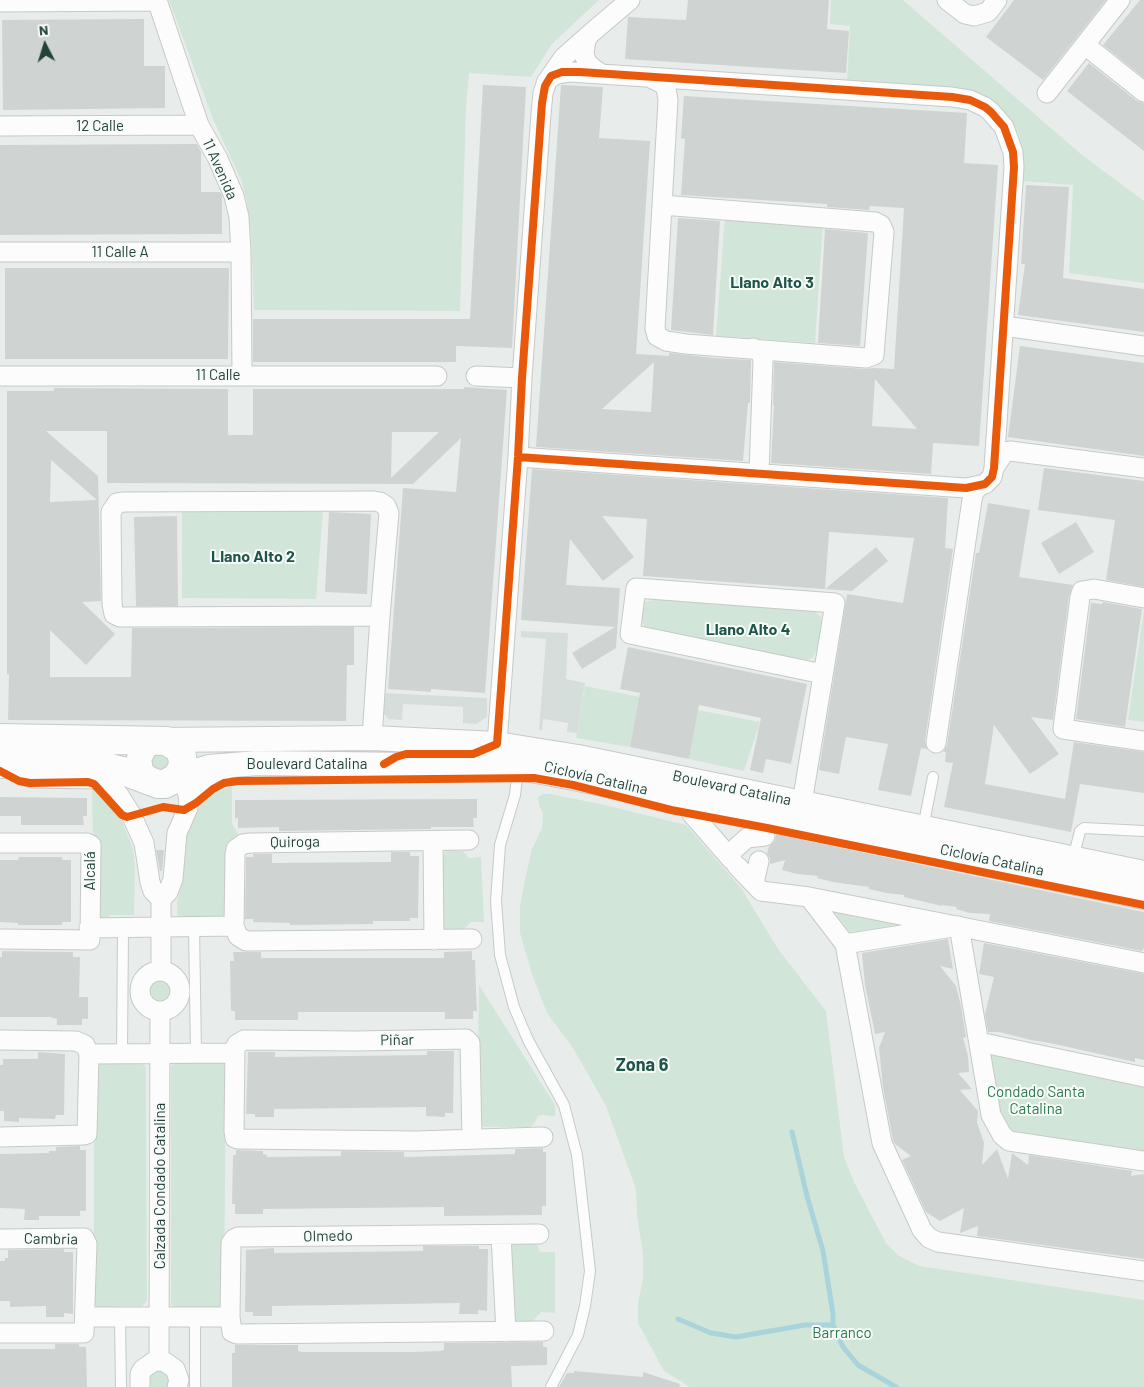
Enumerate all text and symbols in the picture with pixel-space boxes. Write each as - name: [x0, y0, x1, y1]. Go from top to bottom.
- north arrow: [20, 20, 70, 70]
- text: N: [38, 21, 49, 38]
- street label: 12 Calle: [76, 117, 124, 135]
- street label: 11 Avenida: [199, 136, 241, 202]
- street label: 11 Calle A: [91, 243, 149, 261]
- district label: Llano Alto 3: [730, 273, 814, 293]
- street label: 11 Calle: [195, 366, 241, 384]
- district label: Llano Alto 2: [211, 547, 295, 567]
- district label: Llano Alto 4: [706, 620, 790, 640]
- street label: Boulevard Catalina: [247, 755, 367, 773]
- street label: Ciclovía Catalina: [542, 757, 650, 799]
- street label: Boulevard Catalina: [671, 767, 793, 809]
- street label: Quiroga: [270, 833, 320, 851]
- street label: Ciclovía Catalina: [938, 840, 1046, 880]
- street label: Alcalá: [81, 851, 99, 891]
- street label: Piñar: [380, 1031, 414, 1049]
- district label: Zona 6: [616, 1054, 668, 1076]
- park label: Condado Santa Catalina: [987, 1083, 1085, 1118]
- street label: Calzada Condado Catalina: [151, 1103, 169, 1269]
- street label: Olmedo: [303, 1227, 353, 1245]
- street label: Cambria: [24, 1230, 78, 1248]
- park label: Barranco: [812, 1324, 872, 1342]

